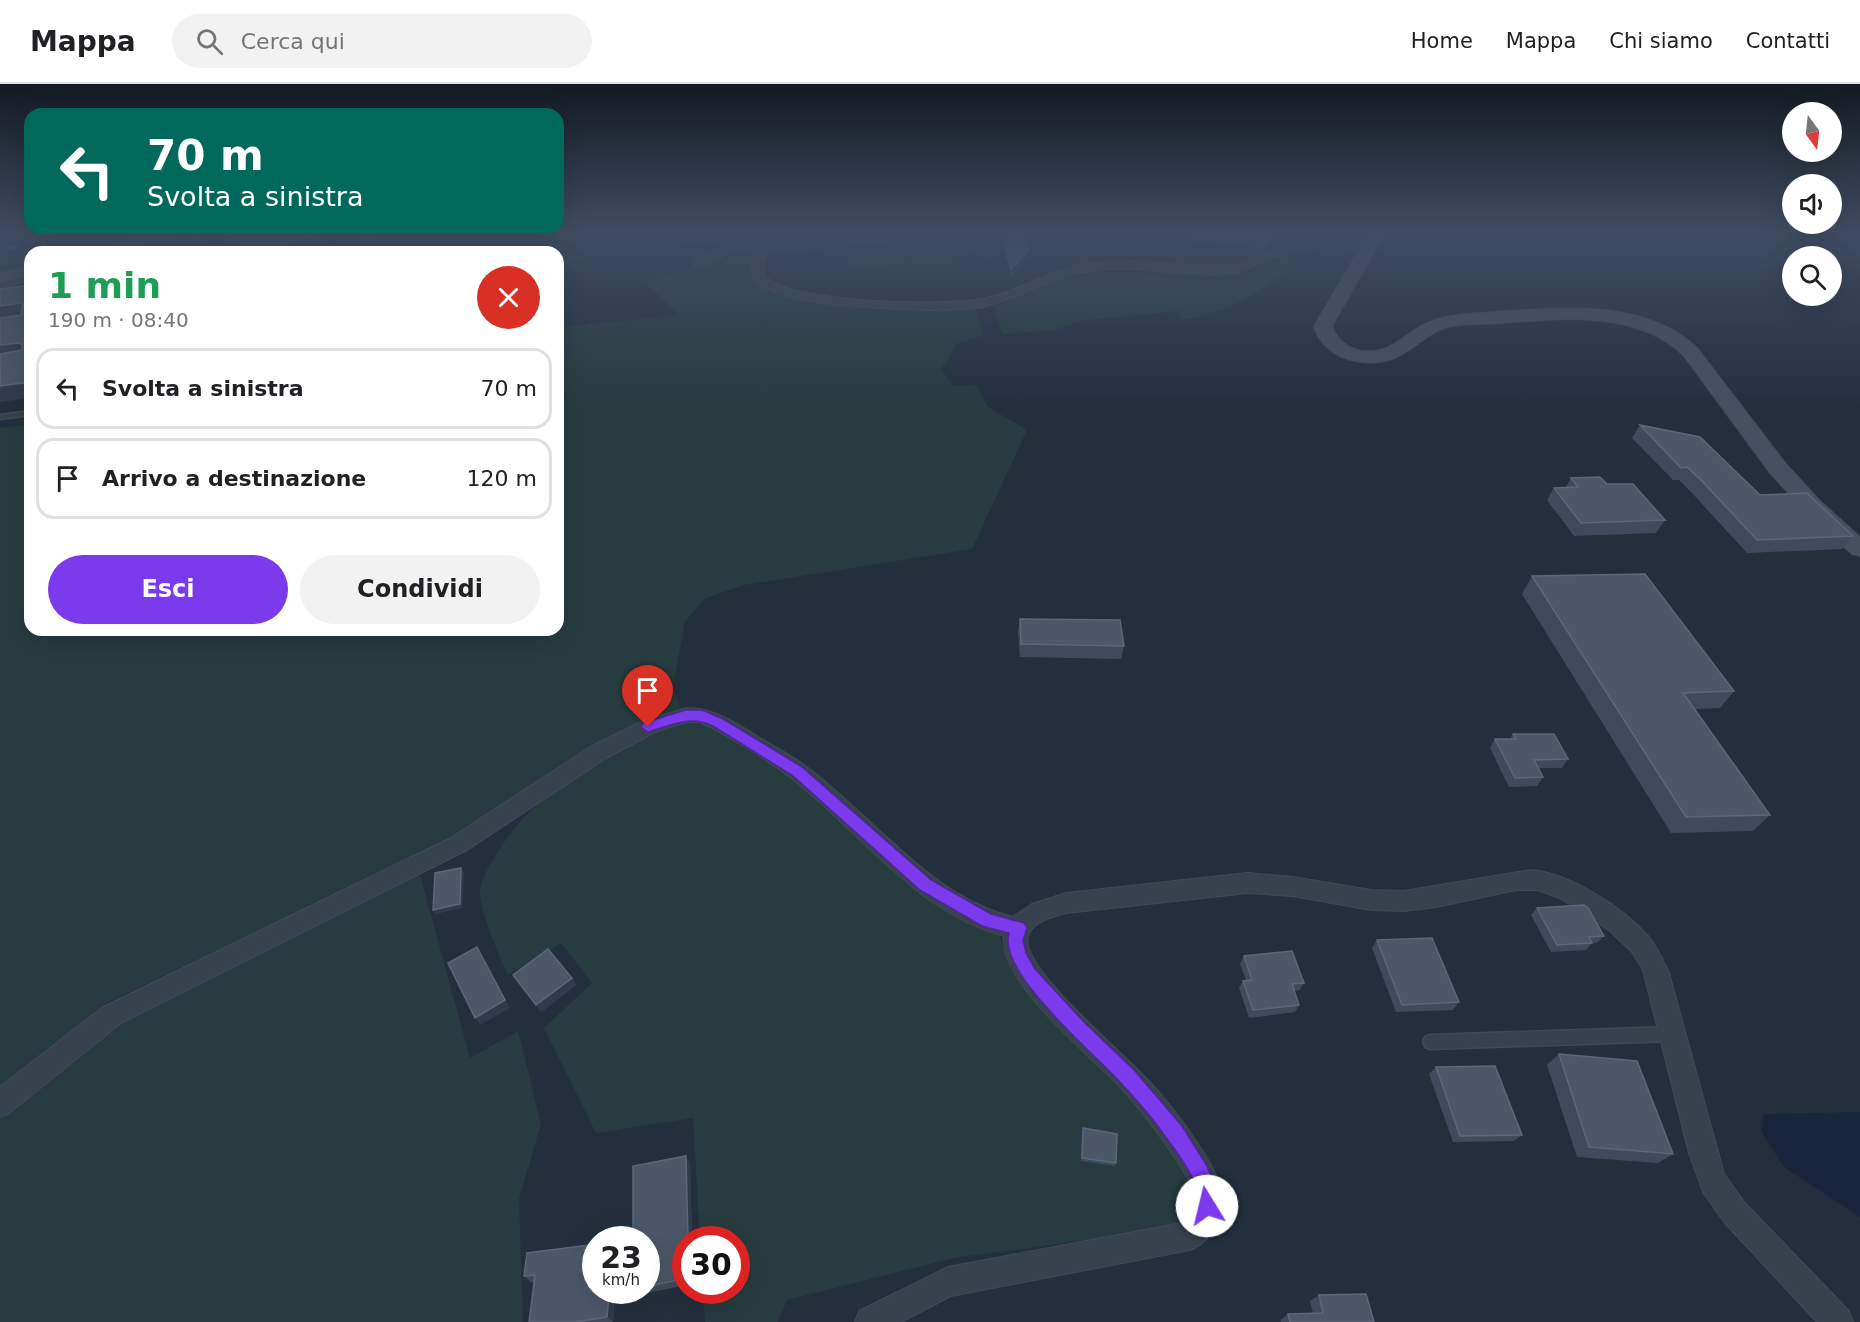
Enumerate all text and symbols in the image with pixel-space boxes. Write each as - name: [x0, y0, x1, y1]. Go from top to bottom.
- search box: [172, 14, 592, 68]
- text: Mappa: [30, 25, 136, 58]
- icon: search: [193, 25, 226, 58]
- text: Cerca qui: [241, 29, 345, 54]
- text: Home: [1411, 29, 1473, 53]
- text: Mappa: [1506, 29, 1576, 53]
- text: Chi siamo: [1609, 29, 1713, 53]
- text: Contatti: [1746, 29, 1830, 53]
- north arrow: [1782, 102, 1842, 162]
- map controls: [1782, 102, 1842, 306]
- text: 70 m: [147, 131, 264, 180]
- icon: left: [48, 132, 126, 210]
- button: sound: [1782, 174, 1842, 234]
- text: Svolta a sinistra: [147, 181, 363, 212]
- button: search: [1782, 246, 1842, 306]
- text: 1 min: [48, 265, 161, 306]
- button: close: [477, 266, 540, 329]
- text: 190 m · 08:40: [48, 308, 189, 332]
- icon: left: [51, 372, 84, 405]
- text: Svolta a sinistra: [102, 376, 304, 401]
- text: 70 m: [481, 376, 537, 401]
- icon: arrive: [51, 462, 84, 495]
- text: Arrivo a destinazione: [102, 466, 366, 491]
- text: 120 m: [467, 466, 537, 491]
- button: Esci: [48, 555, 288, 624]
- button: Condividi: [300, 555, 540, 624]
- pin: [622, 665, 673, 727]
- icon: arrive: [631, 674, 664, 707]
- position arrow: [1175, 1174, 1239, 1238]
- speed limit sign: 30: [672, 1226, 750, 1304]
- text: 23: [600, 1240, 642, 1275]
- text: km/h: [602, 1271, 640, 1289]

